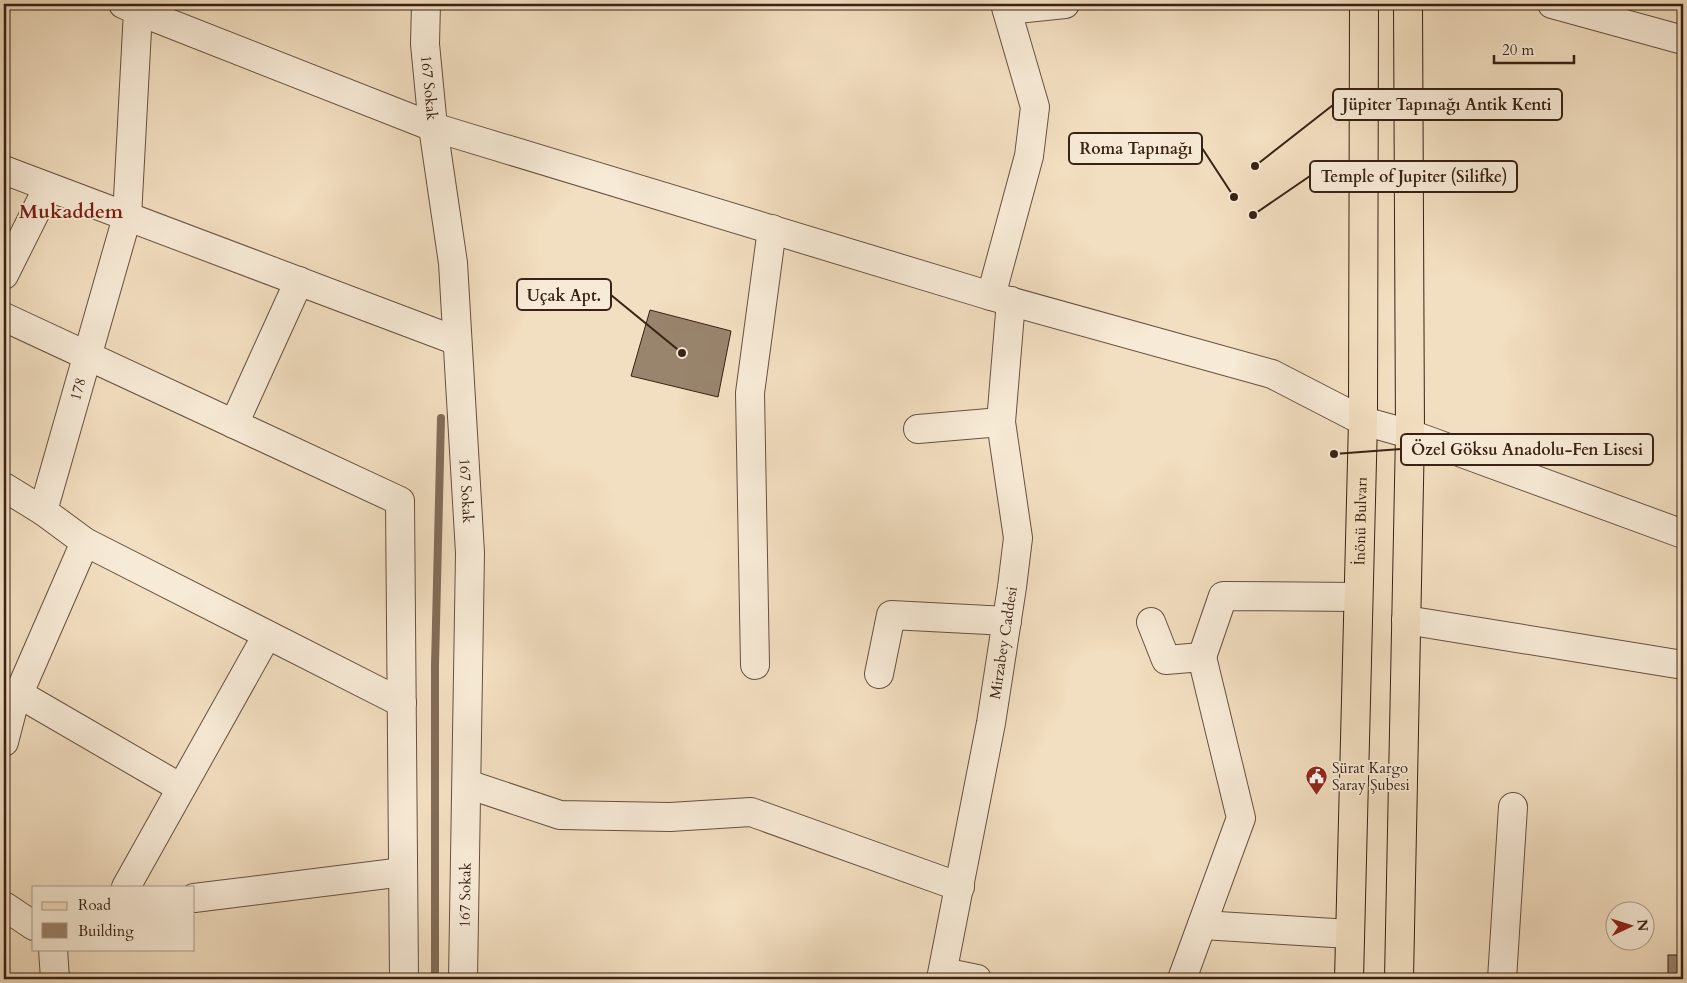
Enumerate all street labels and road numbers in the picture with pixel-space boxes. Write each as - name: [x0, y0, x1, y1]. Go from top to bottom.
- street label: 167 Sokak: [416, 54, 442, 121]
- street label: 178: [65, 375, 91, 403]
- street label: 167 Sokak: [454, 458, 478, 524]
- street label: İnönü Bulvarı: [1349, 477, 1372, 566]
- street label: Mirzabey Caddesi: [985, 585, 1022, 701]
- street label: 167 Sokak: [454, 862, 476, 928]

